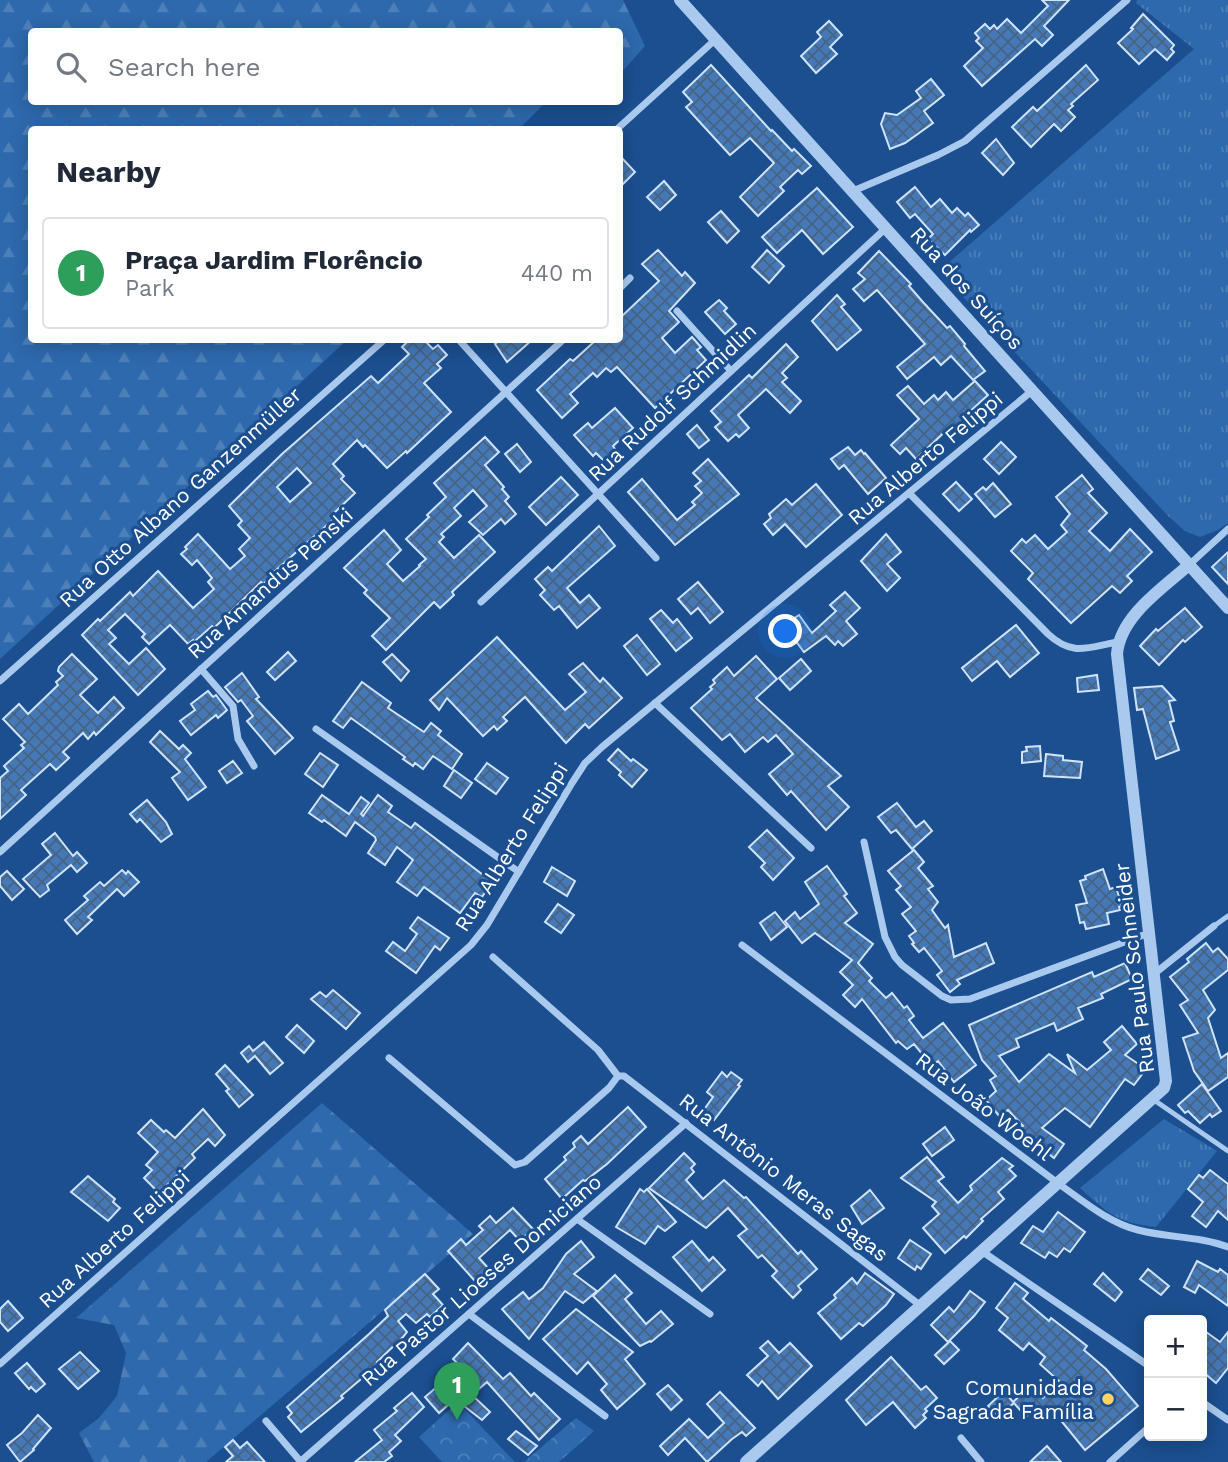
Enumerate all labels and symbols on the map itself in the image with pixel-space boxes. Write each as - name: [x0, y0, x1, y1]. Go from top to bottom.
- street label: Rua dos Suíços: [905, 221, 1029, 355]
- street label: Rua Rudolf Schmidlin: [583, 318, 761, 486]
- street label: Rua Otto Albano Ganzenmüller: [54, 381, 306, 612]
- street label: Rua Alberto Felippi: [843, 386, 1007, 530]
- street label: Rua Amandus Penski: [182, 502, 358, 664]
- your location: [768, 614, 802, 648]
- street label: Rua Alberto Felippi: [449, 758, 573, 936]
- street label: Rua Paulo Schneider: [1109, 861, 1159, 1075]
- street label: Rua João Woehl: [911, 1047, 1057, 1166]
- street label: Rua Antônio Meras Sagas: [674, 1088, 894, 1266]
- street label: Rua Alberto Felippi: [33, 1165, 195, 1313]
- street label: Rua Pastor Lioeses Domiciano: [356, 1169, 606, 1391]
- pin: 1: [434, 1362, 480, 1420]
- place label: Comunidade Sagrada Família: [933, 1375, 1094, 1424]
- marker: Comunidade Sagrada Família: [1100, 1391, 1116, 1407]

